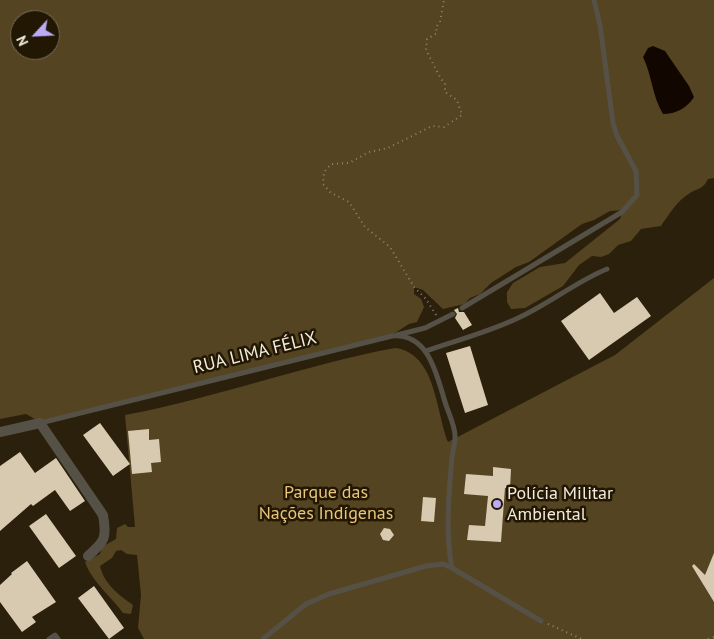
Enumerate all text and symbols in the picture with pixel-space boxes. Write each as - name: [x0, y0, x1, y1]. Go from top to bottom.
- north arrow: [10, 10, 60, 60]
- text: N: [12, 33, 32, 49]
- street label: RUA LIMA FÉLIX: [191, 327, 319, 379]
- park label: Parque das Nações Indígenas: [259, 482, 393, 524]
- place label: Polícia Militar Ambiental: [507, 483, 613, 526]
- marker: Polícia Militar Ambiental: [491, 498, 503, 510]

